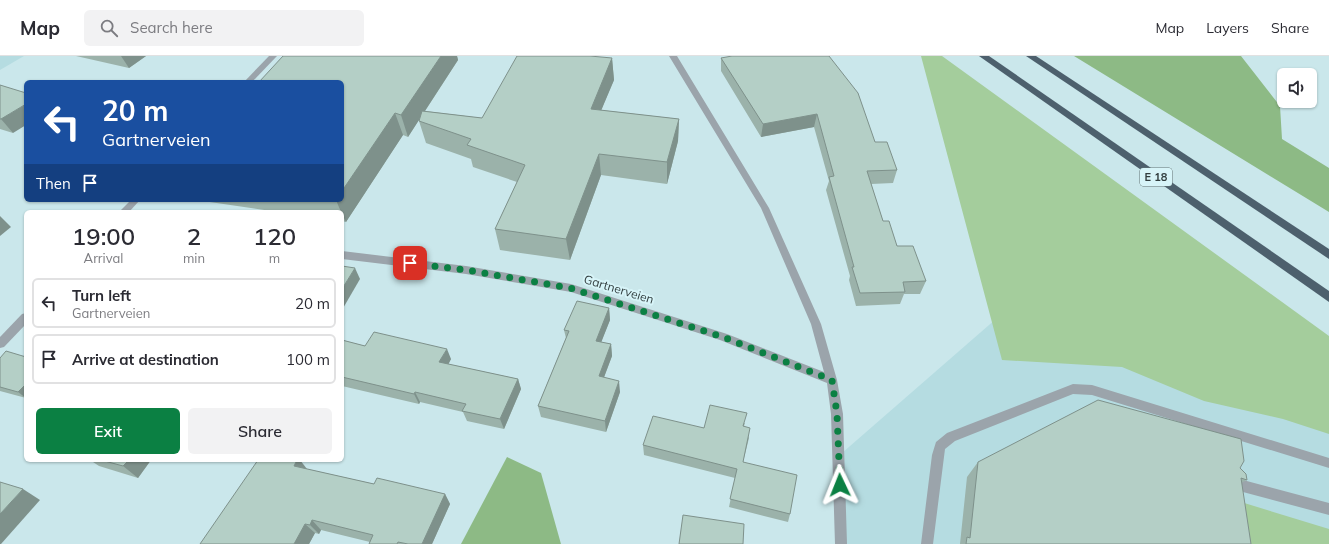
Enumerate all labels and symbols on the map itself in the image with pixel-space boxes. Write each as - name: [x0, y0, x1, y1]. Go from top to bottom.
- road number: E 18: [1140, 168, 1172, 186]
- pin: [393, 246, 427, 280]
- street label: Gartnerveien: [582, 271, 656, 307]
- position arrow: [819, 464, 861, 506]

